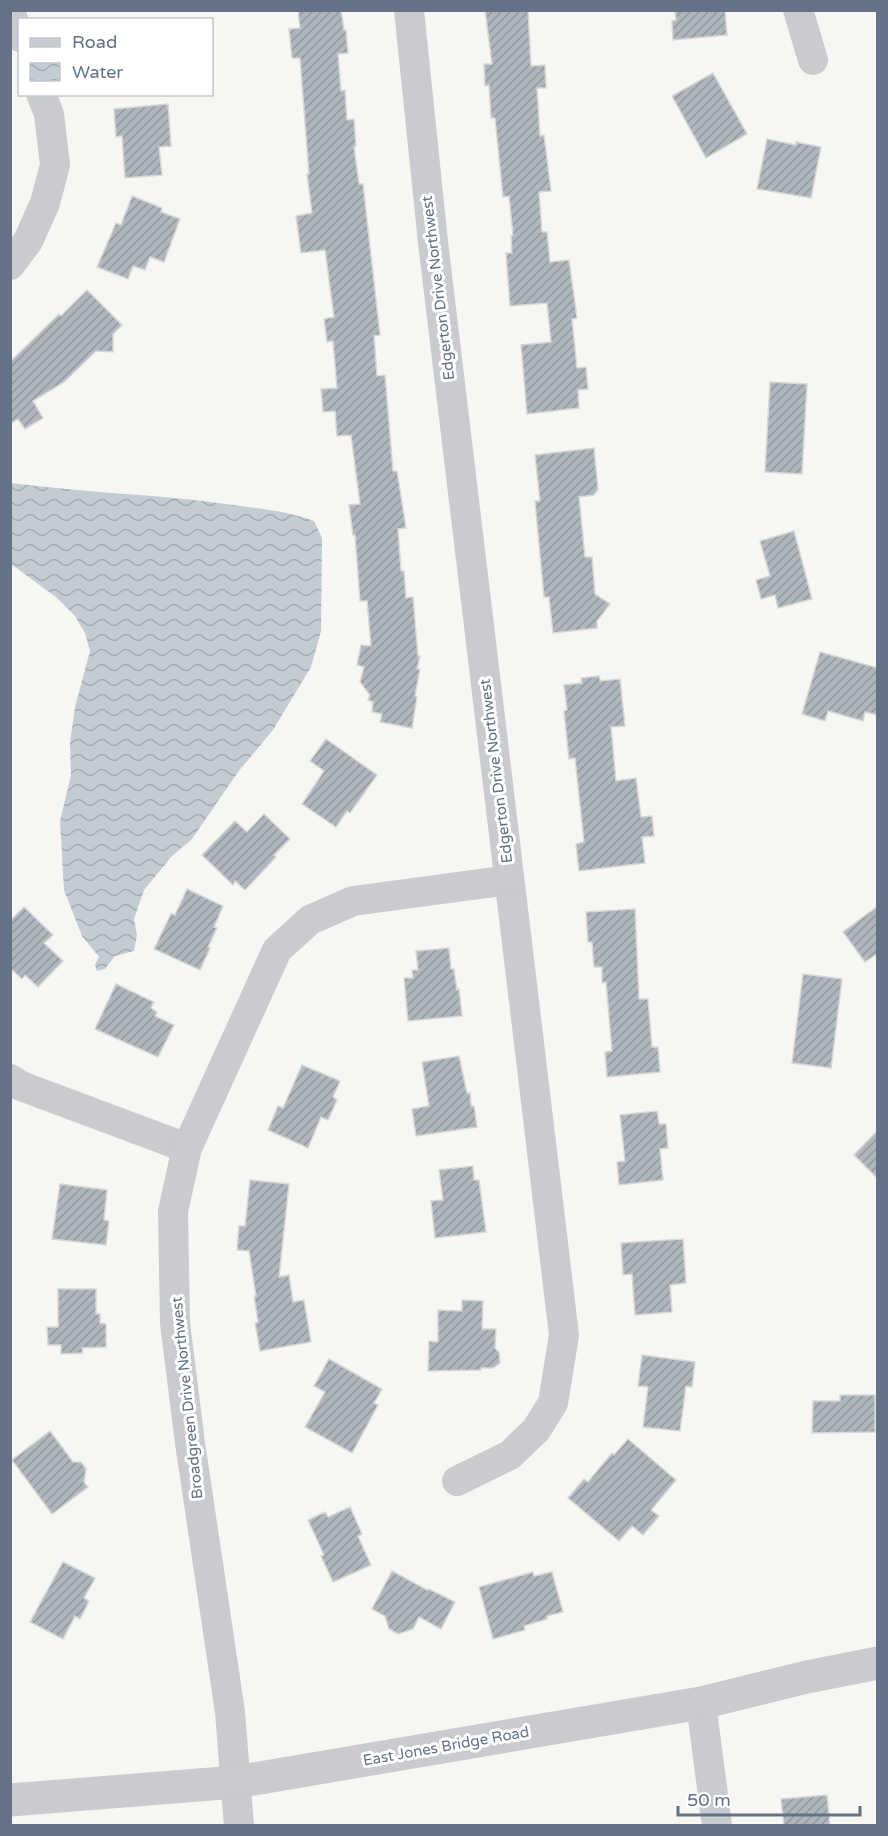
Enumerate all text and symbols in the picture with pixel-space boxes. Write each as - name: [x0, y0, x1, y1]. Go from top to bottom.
- legend: [18, 18, 213, 96]
- text: Road: [72, 31, 117, 53]
- text: Water: [72, 61, 123, 83]
- street label: Edgerton Drive Northwest: [418, 194, 458, 381]
- street label: Edgerton Drive Northwest: [476, 677, 516, 864]
- street label: Broadgreen Drive Northwest: [167, 1296, 207, 1500]
- street label: East Jones Bridge Road: [362, 1723, 530, 1769]
- scale bar: [678, 1779, 860, 1817]
- text: 50 m: [687, 1789, 731, 1811]

